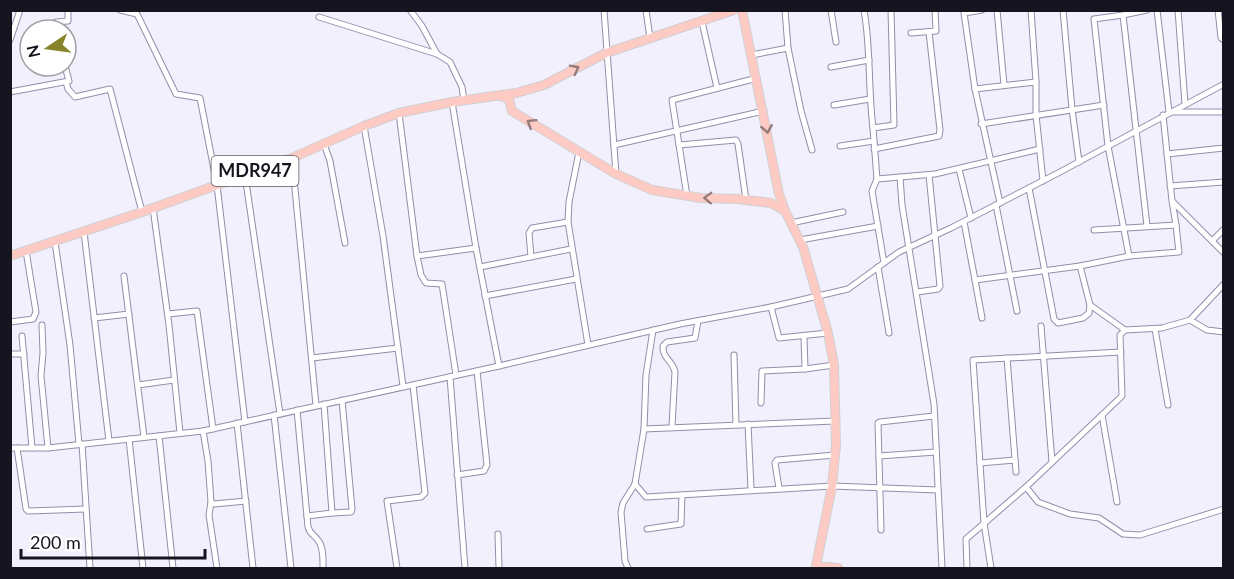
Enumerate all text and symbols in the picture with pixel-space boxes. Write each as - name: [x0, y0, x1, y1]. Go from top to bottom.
- north arrow: [18, 18, 78, 78]
- text: N: [22, 43, 44, 60]
- one-way arrow: [569, 65, 580, 76]
- one-way arrow: [527, 118, 537, 130]
- one-way arrow: [760, 124, 773, 134]
- road number: MDR947: [212, 156, 298, 186]
- one-way arrow: [703, 191, 712, 204]
- scale bar: [21, 522, 206, 560]
- text: 200 m: [30, 531, 81, 553]

